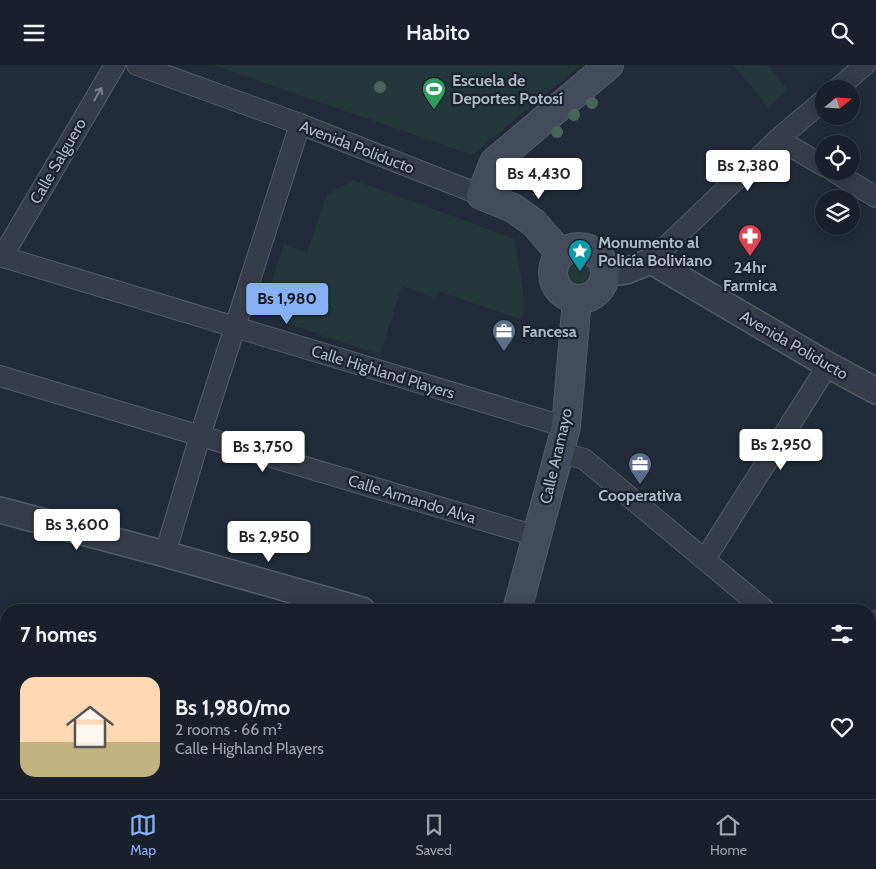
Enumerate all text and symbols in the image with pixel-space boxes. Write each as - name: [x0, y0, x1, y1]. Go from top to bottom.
- icon: menu: [20, 19, 48, 47]
- text: Habito: [406, 19, 470, 46]
- icon: search: [828, 19, 856, 47]
- place label: Escuela de Deportes Potosí: [452, 71, 563, 108]
- sports icon: Escuela de Deportes Potosí: [421, 76, 447, 110]
- north arrow: [815, 80, 860, 125]
- map controls: [815, 80, 860, 235]
- one-way arrow: [93, 88, 103, 102]
- street label: Calle Salguero: [26, 115, 90, 207]
- street label: Avenida Poliducto: [297, 116, 417, 178]
- button: locate: [815, 135, 860, 180]
- pin: Bs 2,380: [696, 149, 800, 192]
- text: Bs 2,380: [717, 156, 779, 175]
- pin: Bs 4,430: [487, 157, 591, 200]
- text: Bs 4,430: [507, 164, 571, 183]
- button: layers: [815, 190, 860, 235]
- pharmacy icon: 24hr Farmica: [737, 223, 763, 257]
- place label: Monumento al Policía Boliviano: [598, 233, 712, 270]
- place icon: Monumento al Policía Boliviano: [567, 238, 593, 272]
- place label: 24hr Farmica: [723, 258, 777, 295]
- pin: Bs 1,980: [235, 283, 339, 325]
- text: Bs 1,980: [257, 289, 317, 308]
- street label: Avenida Poliducto: [737, 306, 851, 384]
- office icon: Fancesa: [491, 318, 517, 352]
- place label: Fancesa: [522, 322, 577, 341]
- street label: Calle Highland Players: [309, 341, 457, 403]
- street label: Calle Aramayo: [536, 406, 576, 506]
- pin: Bs 2,950: [729, 429, 833, 471]
- pin: Bs 3,750: [211, 431, 315, 473]
- text: Bs 2,950: [750, 435, 812, 454]
- text: Bs 3,750: [233, 437, 293, 456]
- office icon: Cooperativa: [627, 451, 653, 485]
- street label: Calle Armando Alva: [346, 471, 478, 528]
- place label: Cooperativa: [598, 486, 682, 505]
- pin: Bs 3,600: [25, 509, 129, 551]
- text: Bs 3,600: [45, 515, 109, 534]
- pin: Bs 2,950: [217, 521, 321, 563]
- text: Bs 2,950: [238, 527, 300, 546]
- icon: filters: [828, 620, 856, 648]
- text: 7 homes: [20, 622, 97, 647]
- text: Bs 1,980/mo: [175, 695, 290, 720]
- icon: home: [60, 697, 120, 757]
- icon: heart: [828, 713, 856, 741]
- text: 2 rooms · 66 m²: [175, 720, 282, 739]
- text: Calle Highland Players: [175, 739, 324, 758]
- tab: Map: [129, 811, 157, 859]
- tab: Saved: [415, 811, 452, 859]
- tab: Home: [710, 811, 747, 859]

